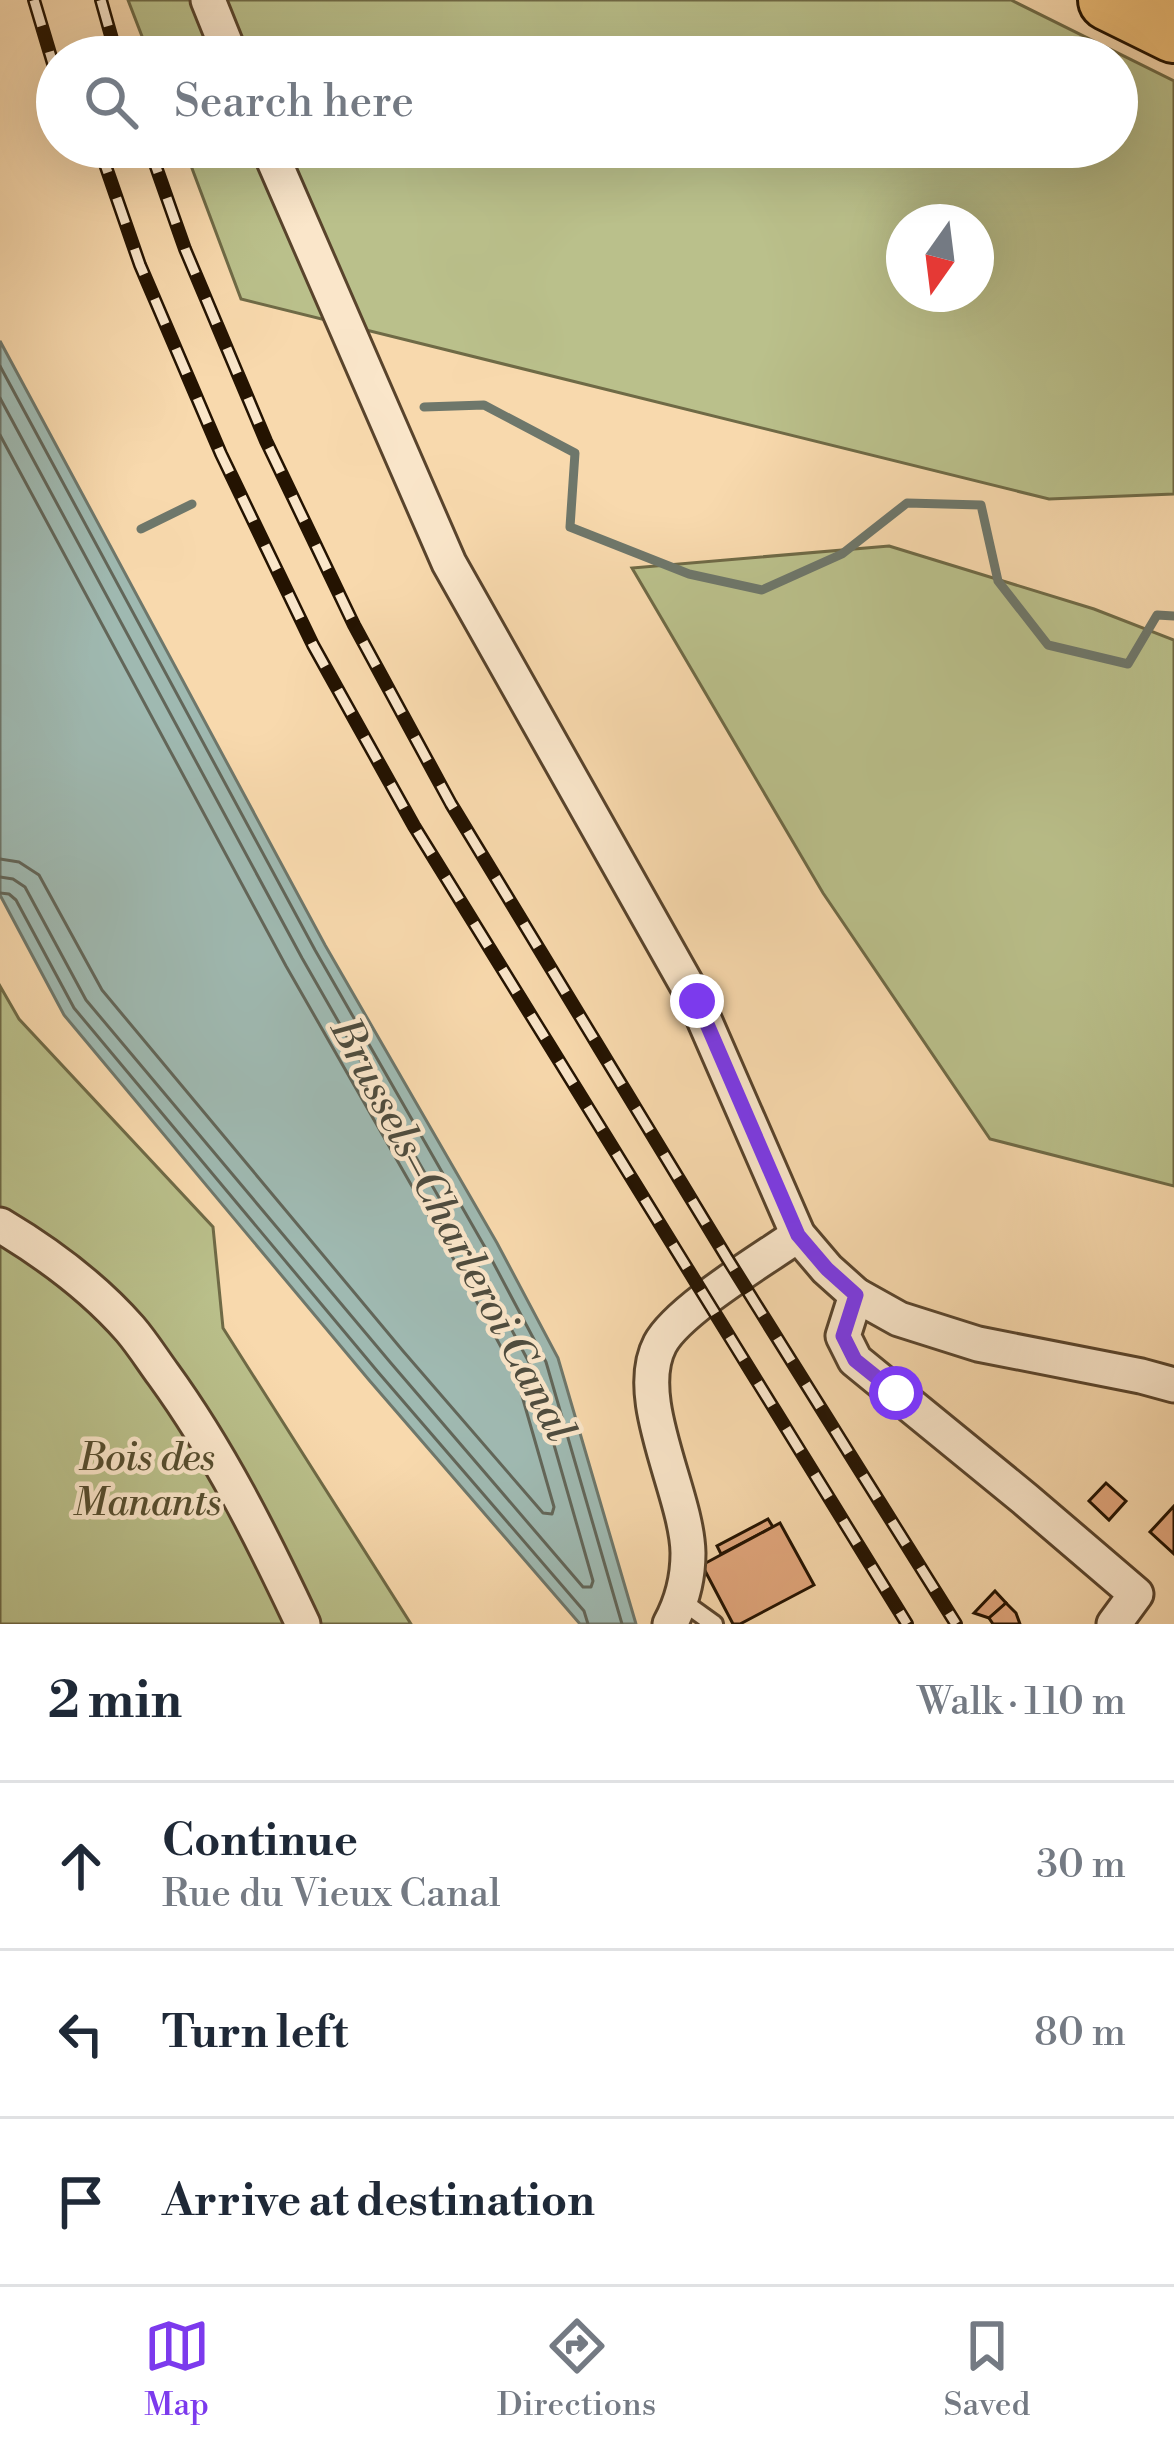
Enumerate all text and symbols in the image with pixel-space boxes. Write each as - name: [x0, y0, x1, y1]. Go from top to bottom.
- search box: [36, 36, 1138, 168]
- icon: search: [78, 69, 144, 135]
- text: Search here: [174, 74, 414, 131]
- north arrow: [886, 204, 994, 312]
- route end: [670, 974, 724, 1028]
- water label: Brussels–Charleroi Canal: [317, 1008, 586, 1451]
- route start: [869, 1366, 923, 1420]
- park label: Bois des Manants: [73, 1434, 221, 1528]
- text: 2 min: [48, 1670, 182, 1734]
- text: Walk · 110 m: [917, 1678, 1126, 1727]
- text: Continue: [162, 1813, 358, 1870]
- icon: ahead: [48, 1833, 114, 1899]
- text: 30 m: [1036, 1841, 1126, 1890]
- text: Rue du Vieux Canal: [162, 1870, 501, 1919]
- icon: left: [48, 2001, 114, 2067]
- text: Turn left: [162, 2005, 348, 2062]
- text: 80 m: [1034, 2009, 1126, 2058]
- icon: arrive: [48, 2169, 114, 2235]
- text: Arrive at destination: [162, 2173, 595, 2230]
- tab: Map: [144, 2313, 210, 2426]
- tab: Directions: [497, 2313, 656, 2426]
- tab: Saved: [944, 2313, 1030, 2426]

